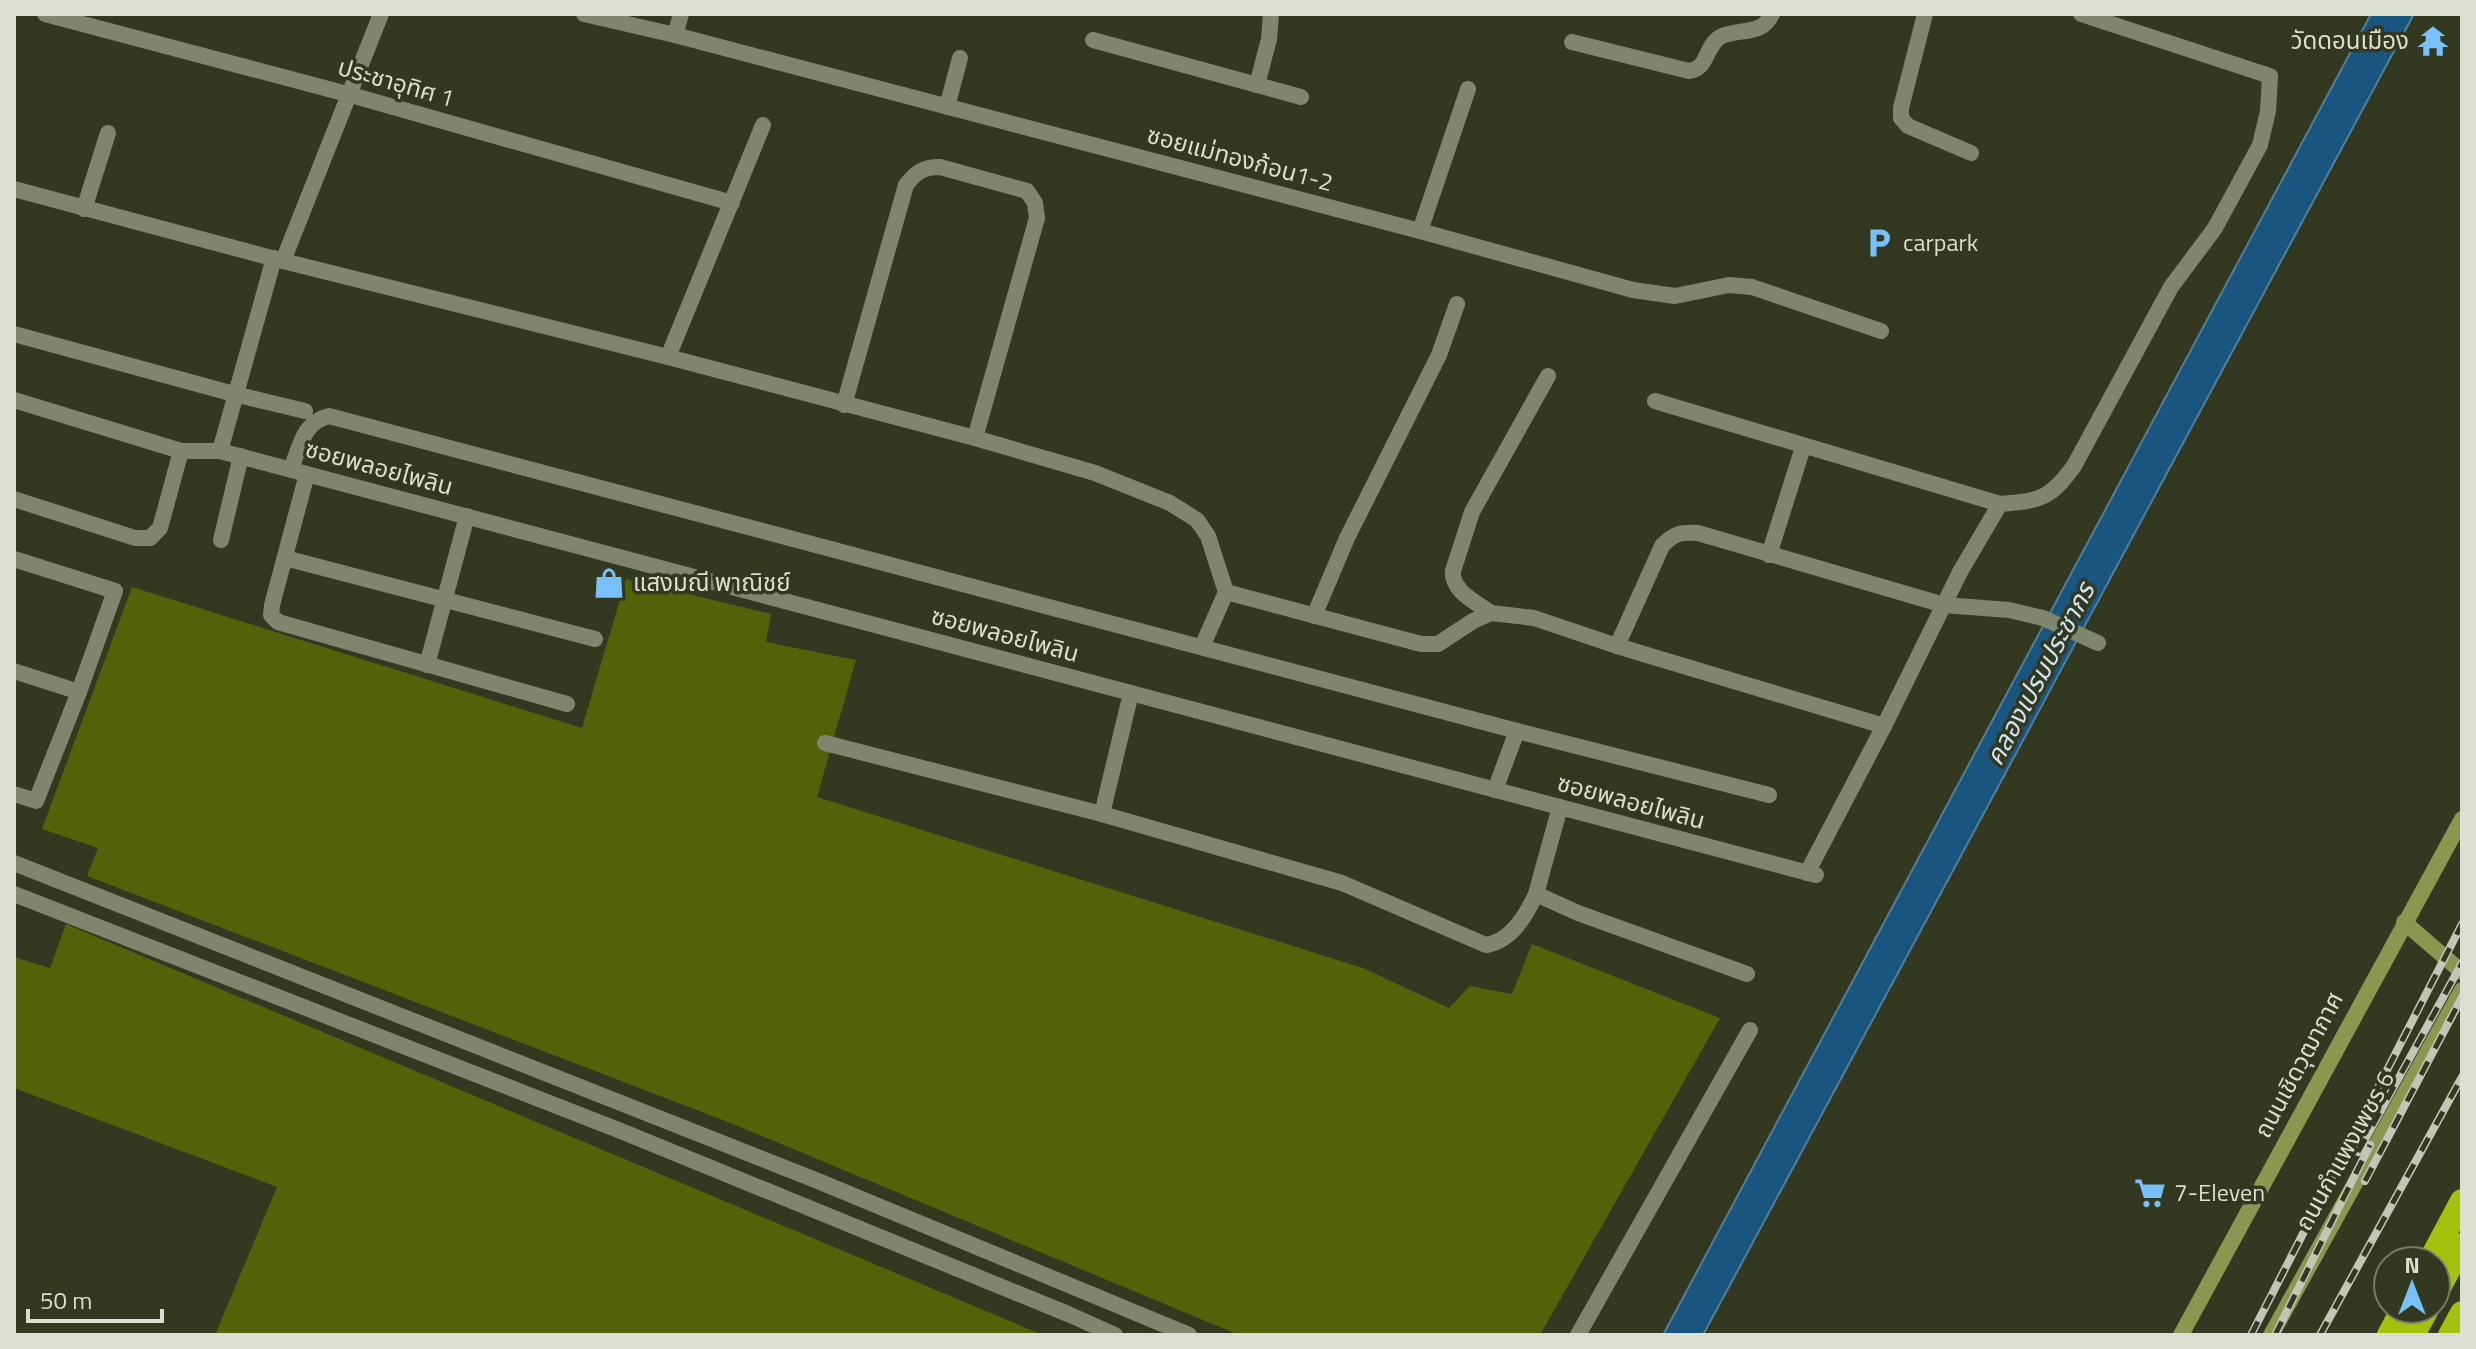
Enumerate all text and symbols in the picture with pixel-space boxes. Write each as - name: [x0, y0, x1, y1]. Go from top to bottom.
- place label: วัดดอนเมือง: [2291, 22, 2409, 58]
- temple icon: วัดดอนเมือง: [2416, 24, 2450, 58]
- street label: ประชาอุทิศ 1: [334, 48, 459, 116]
- street label: ซอยแม่ทองก้อน1-2: [1143, 116, 1337, 200]
- place label: carpark: [1903, 224, 1979, 260]
- parking icon: carpark: [1862, 226, 1896, 260]
- street label: ซอยพลอยไพลิน: [301, 430, 457, 504]
- place label: แสงมณี พาณิชย์: [633, 564, 791, 600]
- shop icon: แสงมณี พาณิชย์: [592, 566, 626, 600]
- water label: คลองเปรมประชากร: [1975, 573, 2105, 772]
- street label: ซอยพลอยไพลิน: [927, 597, 1083, 671]
- street label: ซอยพลอยไพลิน: [1553, 764, 1709, 838]
- street label: ถนนเชิดวุฒากาศ: [2244, 985, 2352, 1144]
- street label: ถนนกำแพงเพชร 6: [2285, 1064, 2403, 1237]
- place label: 7-Eleven: [2174, 1174, 2265, 1210]
- supermarket icon: 7-Eleven: [2133, 1176, 2167, 1210]
- north arrow: [2372, 1245, 2452, 1325]
- text: N: [2404, 1248, 2420, 1282]
- scale bar: [28, 1273, 162, 1323]
- text: 50 m: [40, 1282, 92, 1318]

